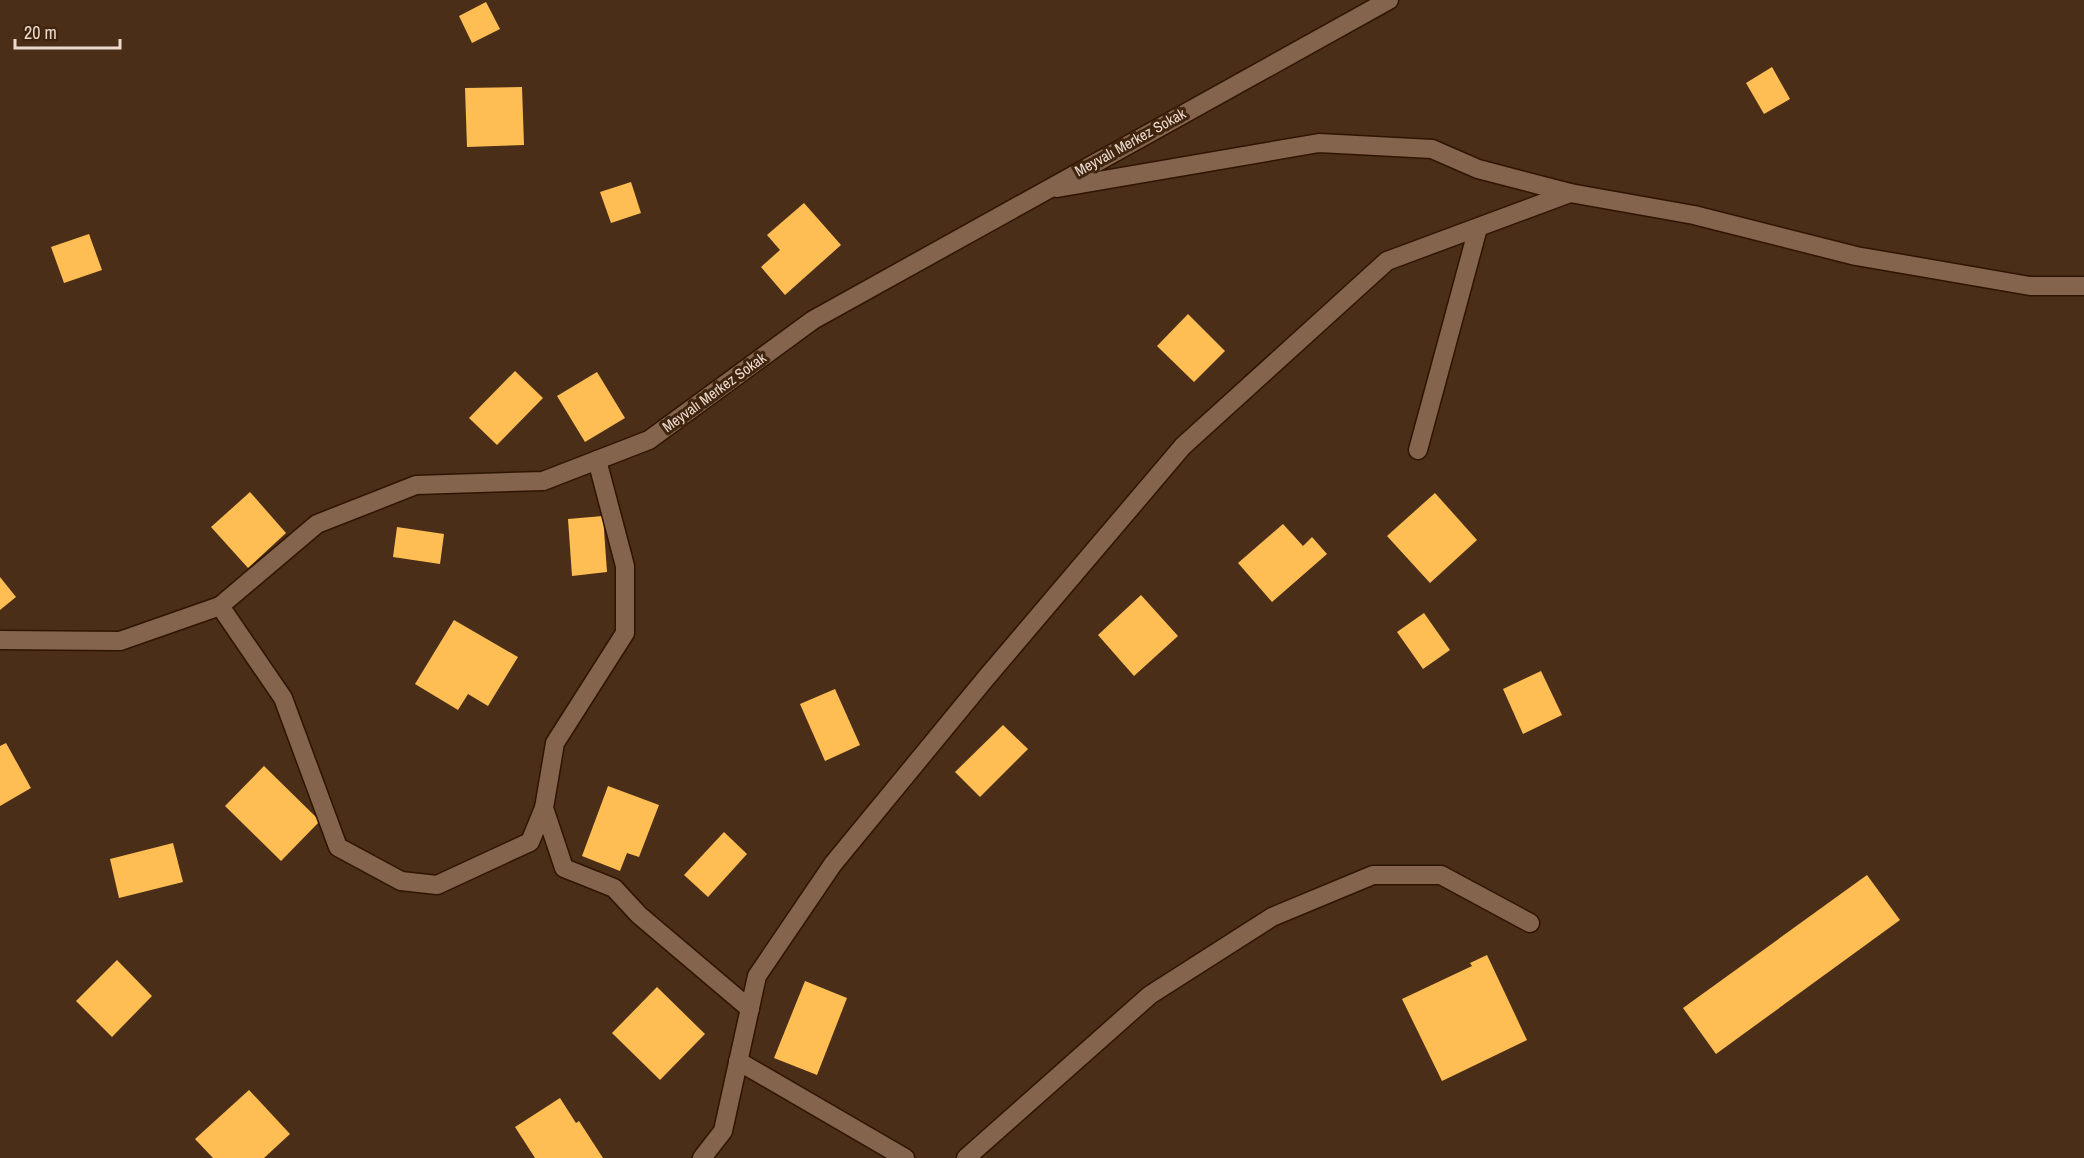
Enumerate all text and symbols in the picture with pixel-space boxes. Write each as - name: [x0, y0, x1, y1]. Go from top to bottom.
- scale bar: [15, 12, 120, 50]
- text: 20 m: [24, 20, 57, 45]
- street label: Meyvalı Merkez Sokak: [1071, 102, 1190, 181]
- street label: Meyvalı Merkez Sokak: [658, 347, 771, 437]

